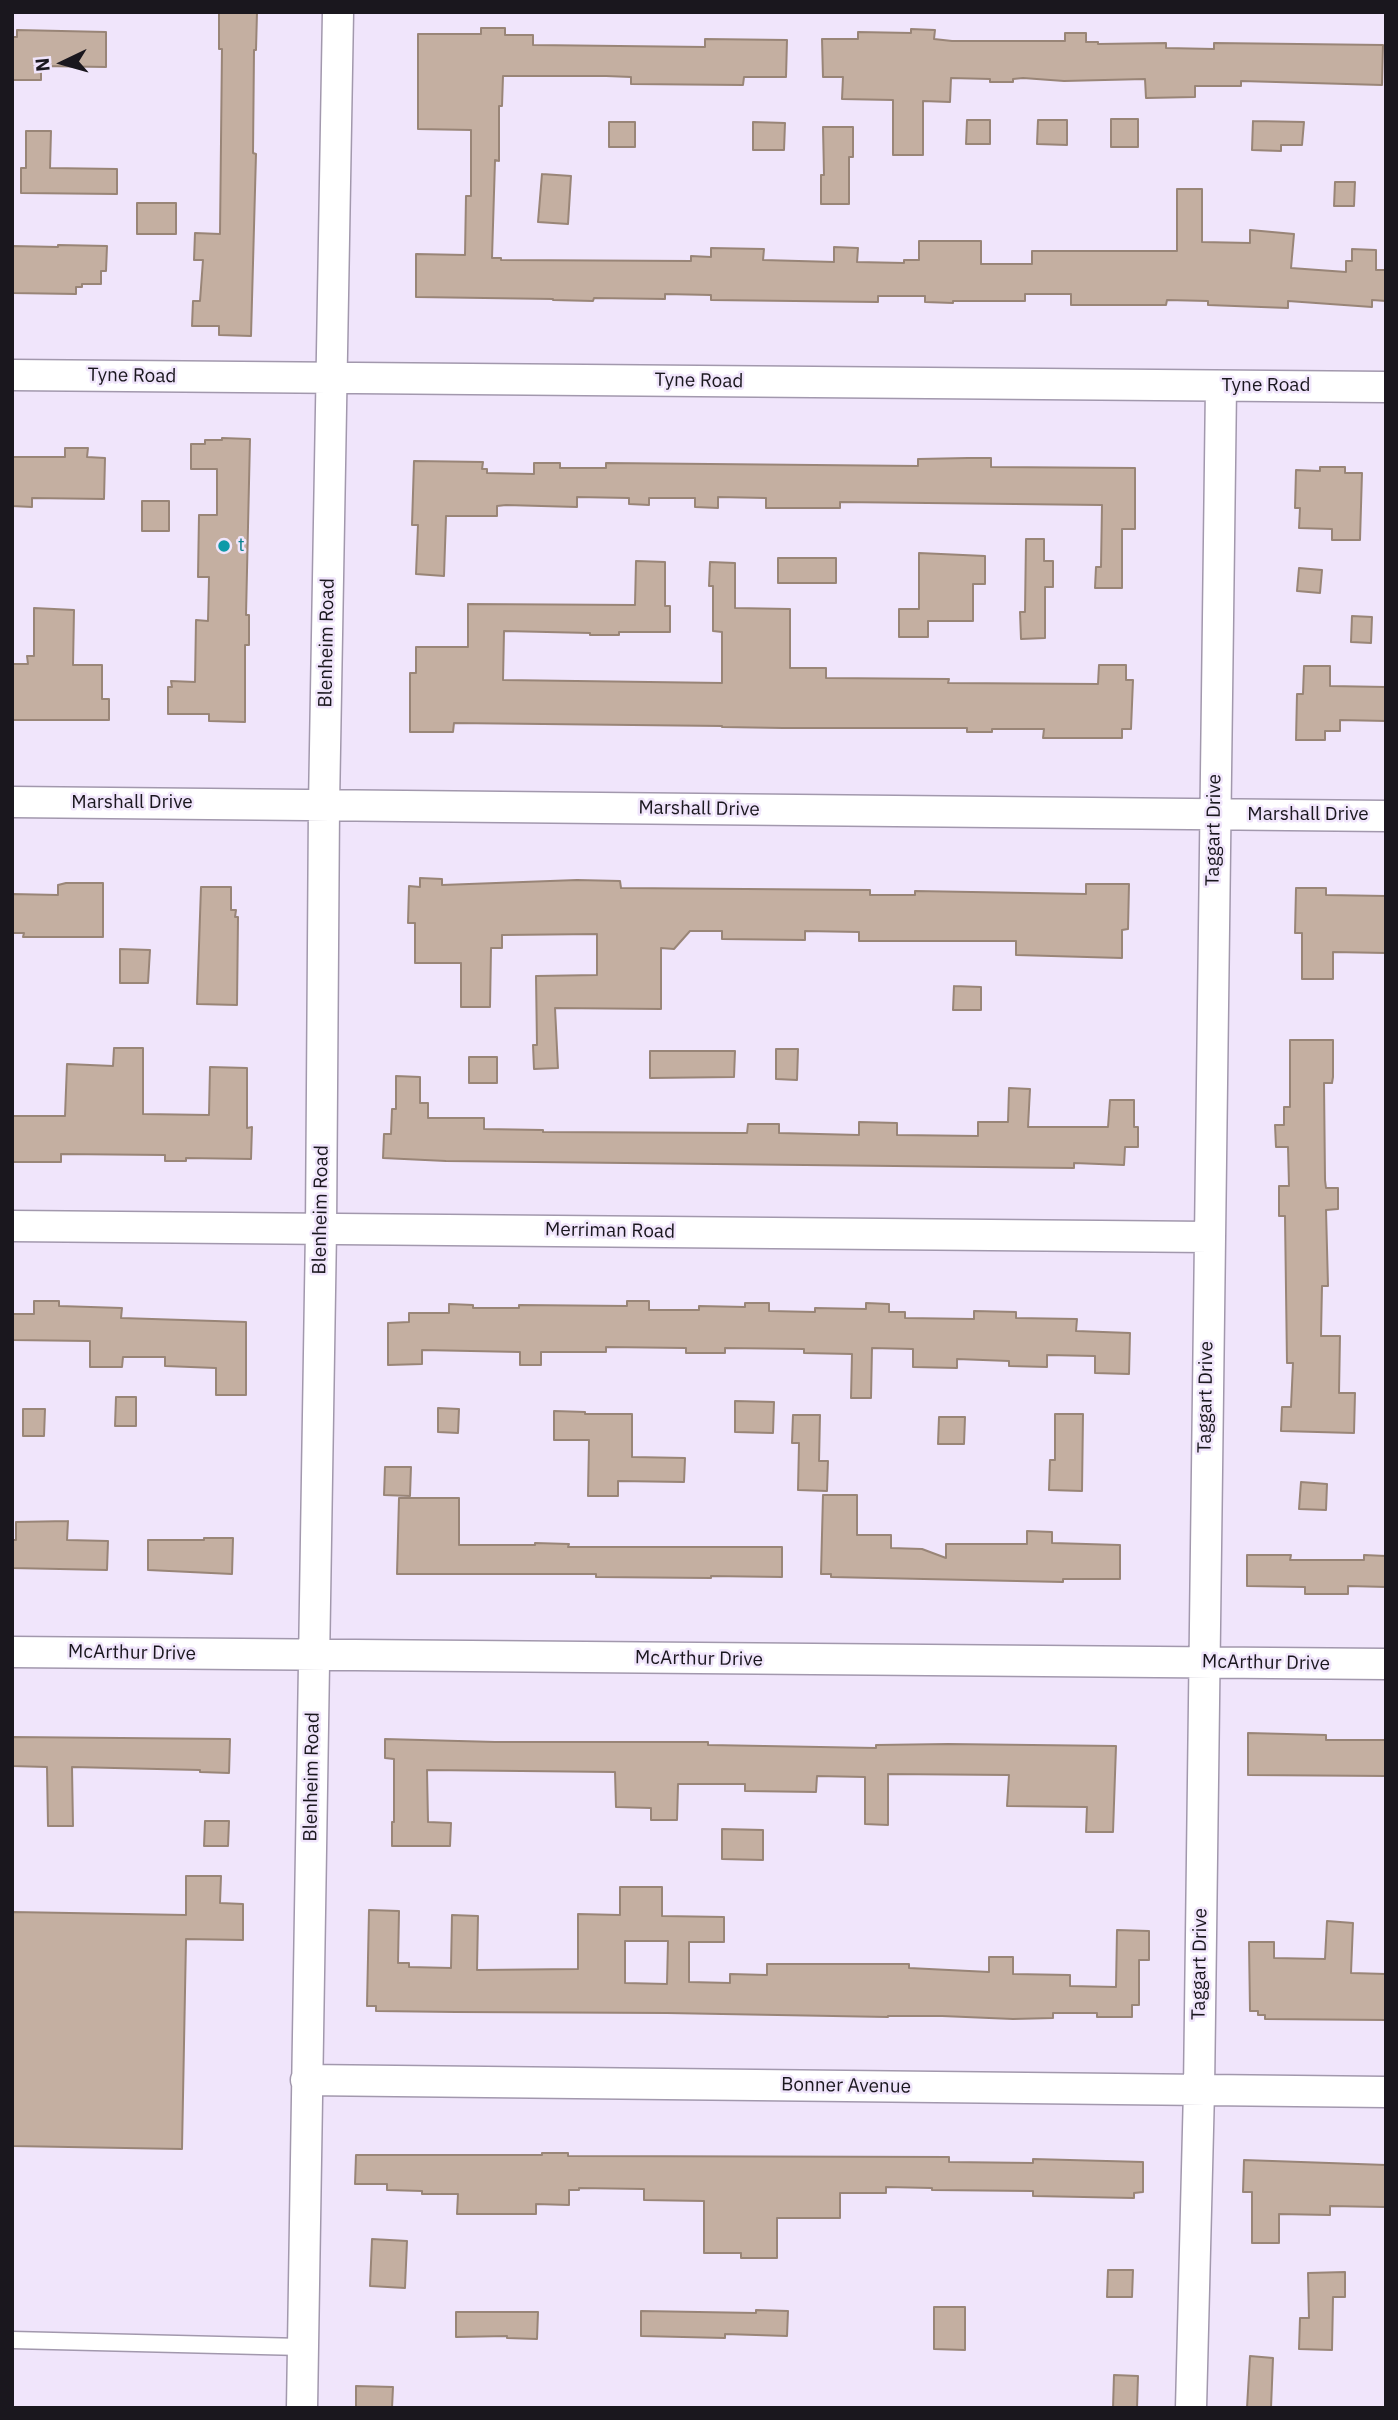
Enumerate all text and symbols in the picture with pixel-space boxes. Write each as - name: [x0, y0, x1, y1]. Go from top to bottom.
- north arrow: [28, 28, 98, 98]
- text: N: [30, 57, 55, 73]
- street label: Tyne Road: [87, 364, 177, 388]
- street label: Tyne Road: [654, 369, 744, 393]
- street label: Tyne Road: [1222, 375, 1310, 397]
- place label: t: [238, 535, 245, 557]
- marker: t: [216, 538, 232, 554]
- street label: Blenheim Road: [314, 578, 340, 708]
- street label: Taggart Drive: [1202, 774, 1226, 886]
- street label: Marshall Drive: [71, 792, 193, 814]
- street label: Marshall Drive: [638, 797, 760, 821]
- street label: Marshall Drive: [1247, 804, 1369, 826]
- street label: Blenheim Road: [308, 1145, 334, 1275]
- street label: Merriman Road: [545, 1218, 675, 1244]
- street label: Taggart Drive: [1194, 1341, 1218, 1453]
- street label: McArthur Drive: [68, 1640, 196, 1666]
- street label: McArthur Drive: [635, 1646, 763, 1672]
- street label: McArthur Drive: [1202, 1650, 1330, 1676]
- street label: Blenheim Road: [299, 1712, 325, 1842]
- street label: Taggart Drive: [1188, 1908, 1212, 2020]
- street label: Bonner Avenue: [781, 2073, 911, 2099]

